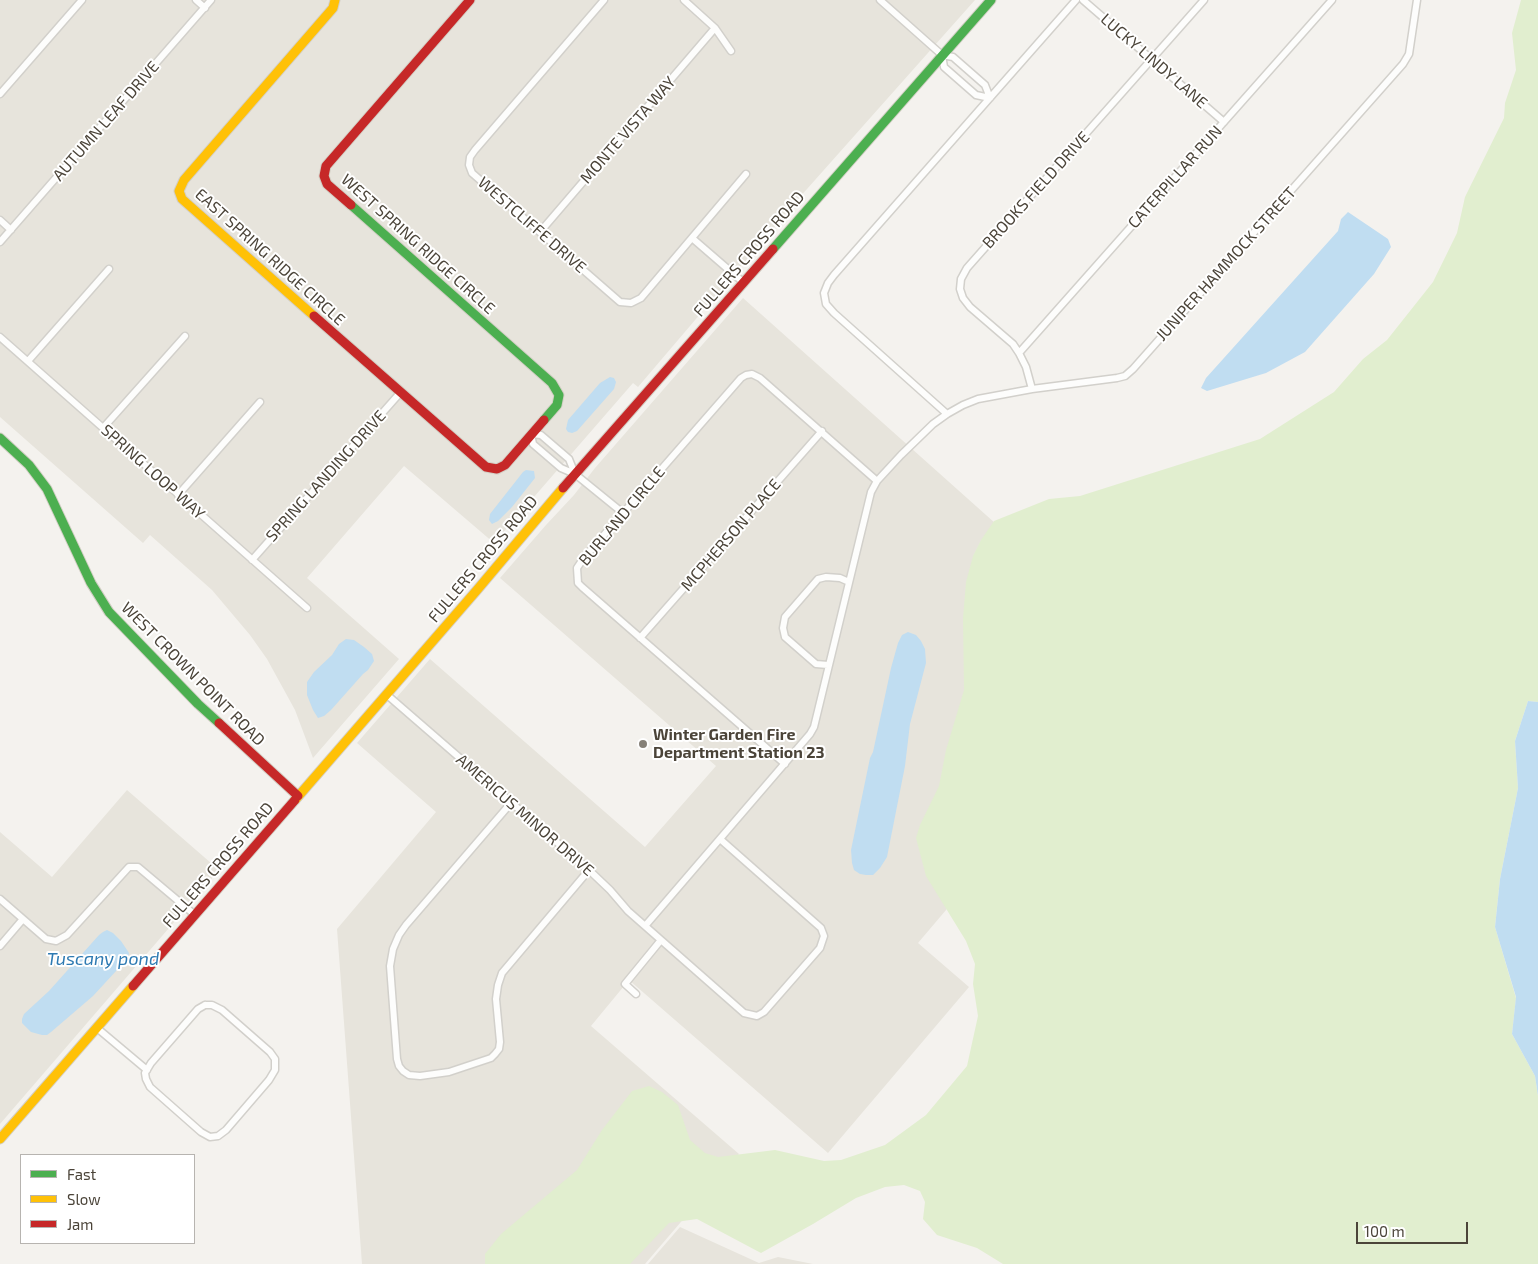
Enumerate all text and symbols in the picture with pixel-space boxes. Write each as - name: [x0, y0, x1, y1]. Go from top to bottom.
- street label: LUCKY LINDY LANE: [1097, 9, 1211, 113]
- street label: AUTUMN LEAF DRIVE: [49, 57, 163, 185]
- street label: MONTE VISTA WAY: [576, 73, 680, 187]
- street label: CATERPILLAR RUN: [1124, 122, 1226, 232]
- street label: BROOKS FIELD DRIVE: [978, 128, 1094, 252]
- street label: WEST SPRING RIDGE CIRCLE: [337, 170, 499, 318]
- street label: WESTCLIFFE DRIVE: [474, 173, 590, 277]
- street label: JUNIPER HAMMOCK STREET: [1152, 183, 1300, 345]
- street label: EAST SPRING RIDGE CIRCLE: [191, 185, 349, 329]
- street label: FULLERS CROSS ROAD: [689, 188, 809, 320]
- street label: SPRING LANDING DRIVE: [262, 406, 390, 546]
- street label: SPRING LOOP WAY: [97, 420, 209, 524]
- street label: BURLAND CIRCLE: [575, 462, 669, 570]
- street label: MCPHERSON PLACE: [677, 475, 785, 595]
- street label: FULLERS CROSS ROAD: [424, 492, 542, 626]
- street label: WEST CROWN POINT ROAD: [117, 598, 269, 750]
- place label: Winter Garden Fire Department Station 23: [653, 725, 825, 763]
- marker: Winter Garden Fire Department Station 23: [637, 738, 649, 750]
- street label: AMERICUS MINOR DRIVE: [452, 750, 598, 880]
- street label: FULLERS CROSS ROAD: [158, 799, 278, 931]
- water label: Tuscany pond: [47, 948, 159, 970]
- legend: [20, 1154, 195, 1244]
- text: Fast: [67, 1165, 96, 1183]
- text: Slow: [67, 1190, 101, 1208]
- scale bar: [1358, 1212, 1470, 1244]
- text: Jam: [67, 1215, 93, 1233]
- text: 100 m: [1364, 1222, 1405, 1240]

